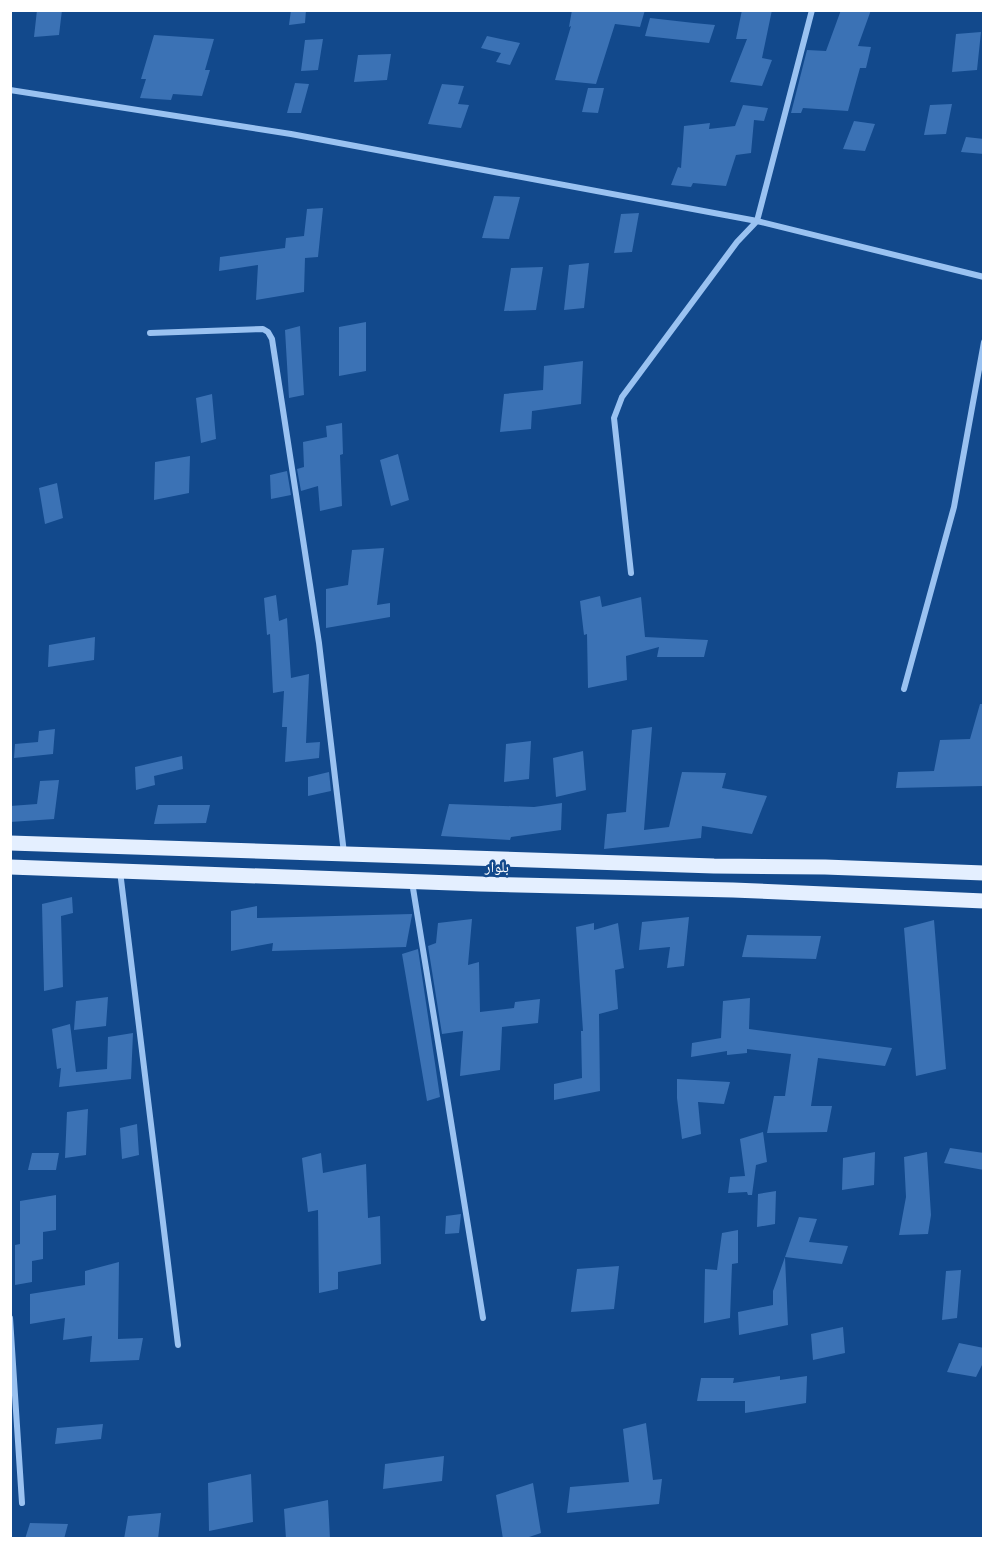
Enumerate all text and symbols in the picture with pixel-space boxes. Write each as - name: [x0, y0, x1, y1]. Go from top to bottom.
- street label: بلوار: [484, 858, 509, 876]

